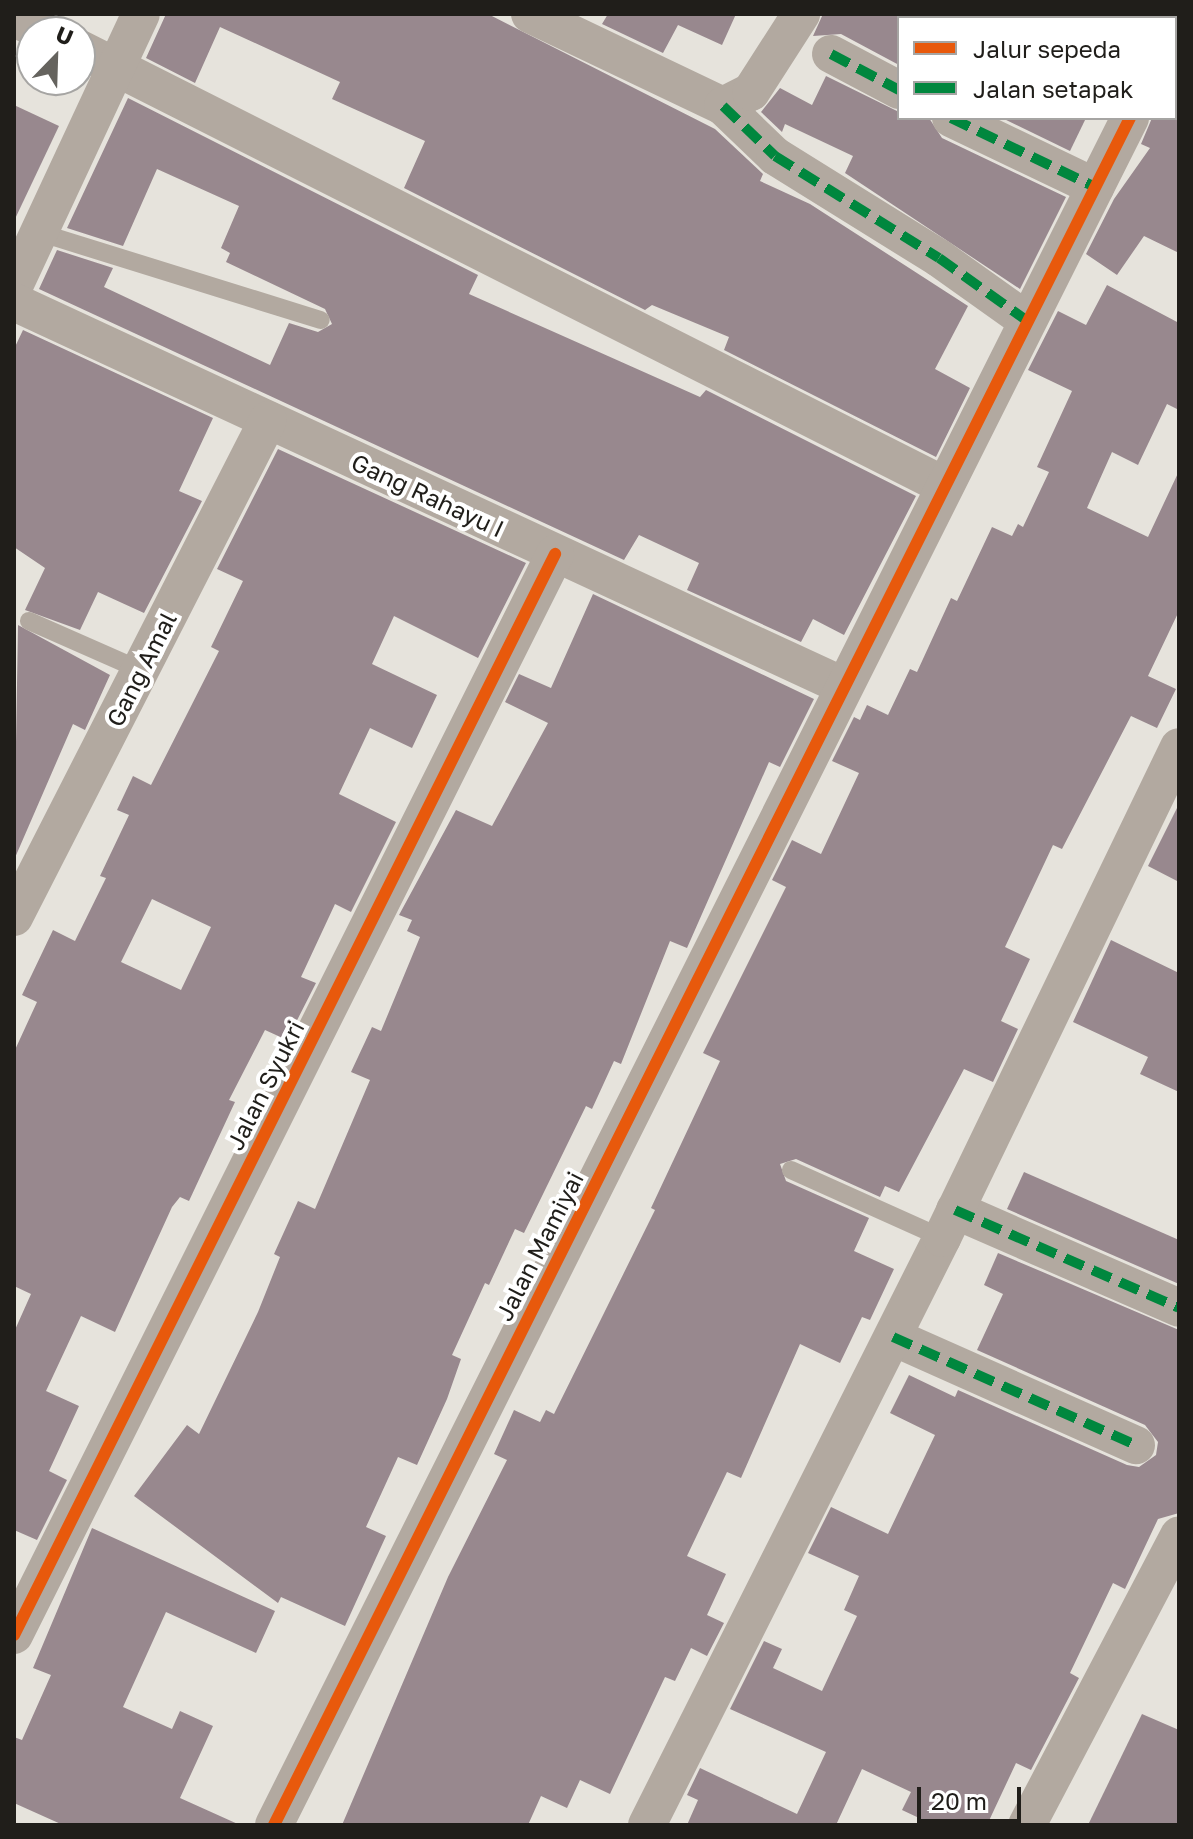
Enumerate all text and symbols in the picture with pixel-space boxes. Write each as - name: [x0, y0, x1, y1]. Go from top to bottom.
- north arrow: [16, 16, 96, 96]
- legend: [897, 16, 1177, 120]
- text: U: [52, 20, 77, 51]
- text: Jalur sepeda: [973, 34, 1121, 63]
- text: Jalan setapak: [973, 74, 1134, 103]
- street label: Gang Rahayu I: [347, 447, 509, 543]
- street label: Gang Amal: [100, 607, 182, 731]
- street label: Jalan Syukri: [220, 1016, 310, 1154]
- street label: Jalan Mamiyai: [489, 1167, 589, 1325]
- scale bar: [921, 1771, 1025, 1821]
- text: 20 m: [931, 1786, 987, 1815]

